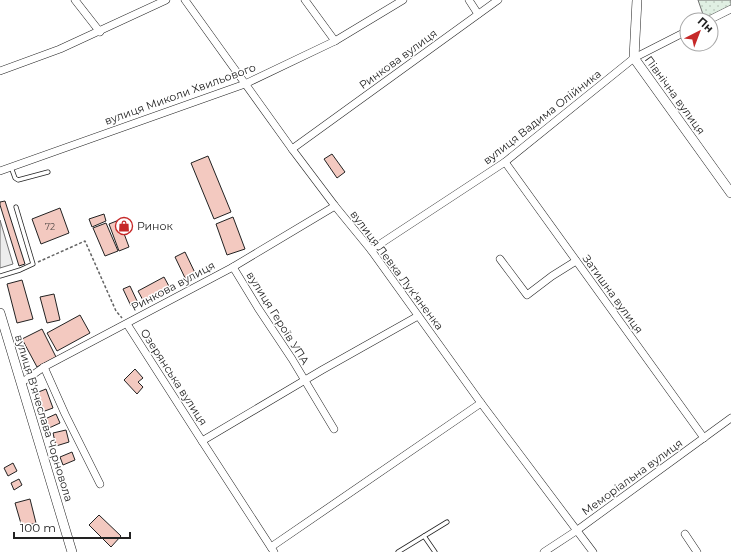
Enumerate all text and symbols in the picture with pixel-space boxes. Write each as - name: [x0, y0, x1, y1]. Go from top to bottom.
- north arrow: [679, 12, 719, 52]
- text: Пн: [695, 14, 717, 35]
- street label: Ринкова вулиця: [356, 26, 440, 92]
- street label: Північна вулиця: [642, 53, 708, 137]
- street label: вулиця Миколи Хвильового: [102, 60, 258, 128]
- street label: вулиця Вадима Олійника: [480, 67, 604, 167]
- street label: вулиця Левка Лук'яненка: [347, 207, 447, 333]
- shop icon: Ринок: [114, 216, 134, 236]
- place label: Ринок: [137, 219, 174, 233]
- house number: 72: [45, 221, 55, 232]
- street label: Затишна вулиця: [580, 252, 646, 336]
- street label: Ринкова вулиця: [129, 258, 217, 314]
- street label: вулиця Героїв УПА: [244, 269, 313, 368]
- street label: Озерянська вулиця: [137, 326, 211, 428]
- street label: вулиця В'ячеслава Чорновола: [12, 333, 76, 503]
- street label: Меморіальна вулиця: [579, 436, 685, 518]
- scale bar: [14, 514, 130, 540]
- text: 100 m: [20, 520, 56, 535]

